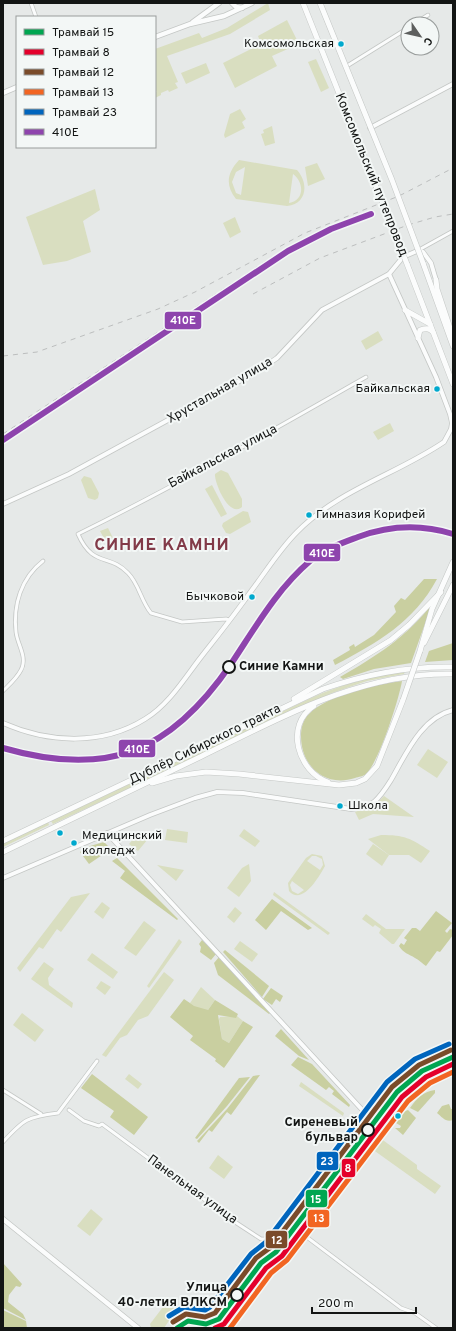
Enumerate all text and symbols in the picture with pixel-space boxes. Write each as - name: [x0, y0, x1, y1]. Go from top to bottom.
- legend: [16, 16, 156, 148]
- north arrow: [400, 16, 440, 56]
- text: Трамвай 15: [52, 25, 114, 41]
- text: С: [420, 34, 435, 48]
- place label: Комсомольская: [244, 36, 334, 52]
- marker: Комсомольская: [336, 39, 346, 49]
- text: Трамвай 8: [52, 45, 110, 61]
- text: Трамвай 12: [52, 65, 114, 81]
- text: Трамвай 13: [52, 85, 114, 101]
- street label: Комсомольский путепровод: [331, 91, 411, 260]
- text: Трамвай 23: [52, 105, 117, 121]
- text: 410E: [52, 125, 79, 141]
- line badge: 410E: [164, 311, 202, 330]
- text: 410E: [170, 314, 196, 328]
- street label: Хрустальная улица: [165, 354, 275, 428]
- place label: Байкальская: [356, 381, 430, 397]
- marker: Байкальская: [432, 384, 442, 394]
- street label: Байкальская улица: [166, 422, 280, 492]
- place label: Гимназия Корифей: [316, 507, 425, 523]
- marker: Гимназия Корифей: [304, 510, 314, 520]
- district label: СИНИЕ КАМНИ: [94, 535, 230, 557]
- line badge: 410E: [303, 543, 341, 562]
- text: 410E: [309, 547, 335, 561]
- place label: Бычковой: [186, 589, 244, 605]
- marker: Бычковой: [247, 592, 257, 602]
- place label: Синие Камни: [239, 659, 324, 675]
- marker: Синие Камни: [222, 660, 236, 674]
- street label: Дублёр Сибирского тракта: [126, 701, 284, 789]
- line badge: 410E: [118, 739, 156, 758]
- text: 410E: [124, 743, 150, 757]
- place label: Школа: [348, 798, 388, 814]
- marker: Школа: [335, 801, 345, 811]
- unlabelled marker: [55, 828, 65, 838]
- place label: Медицинский колледж: [82, 828, 162, 859]
- marker: Медицинский колледж: [69, 838, 79, 848]
- unlabelled marker: [393, 1111, 403, 1121]
- place label: Сиреневый бульвар: [284, 1115, 358, 1146]
- marker: Сиреневый бульвар: [361, 1123, 375, 1137]
- line badge: 23: [316, 1151, 339, 1171]
- street label: Панельная улица: [144, 1152, 240, 1228]
- text: 23: [320, 1155, 334, 1169]
- line badge: 8: [341, 1158, 356, 1178]
- text: 8: [345, 1162, 352, 1176]
- line badge: 15: [305, 1189, 328, 1208]
- text: 15: [310, 1193, 322, 1207]
- line badge: 13: [307, 1209, 330, 1228]
- text: 13: [314, 1212, 325, 1226]
- line badge: 12: [265, 1230, 288, 1249]
- text: 12: [271, 1234, 283, 1248]
- place label: Улица 40-летия ВЛКСМ: [118, 1280, 227, 1311]
- marker: Улица 40-летия ВЛКСМ: [230, 1288, 244, 1302]
- scale bar: [312, 1289, 416, 1315]
- text: 200 m: [318, 1296, 354, 1312]

